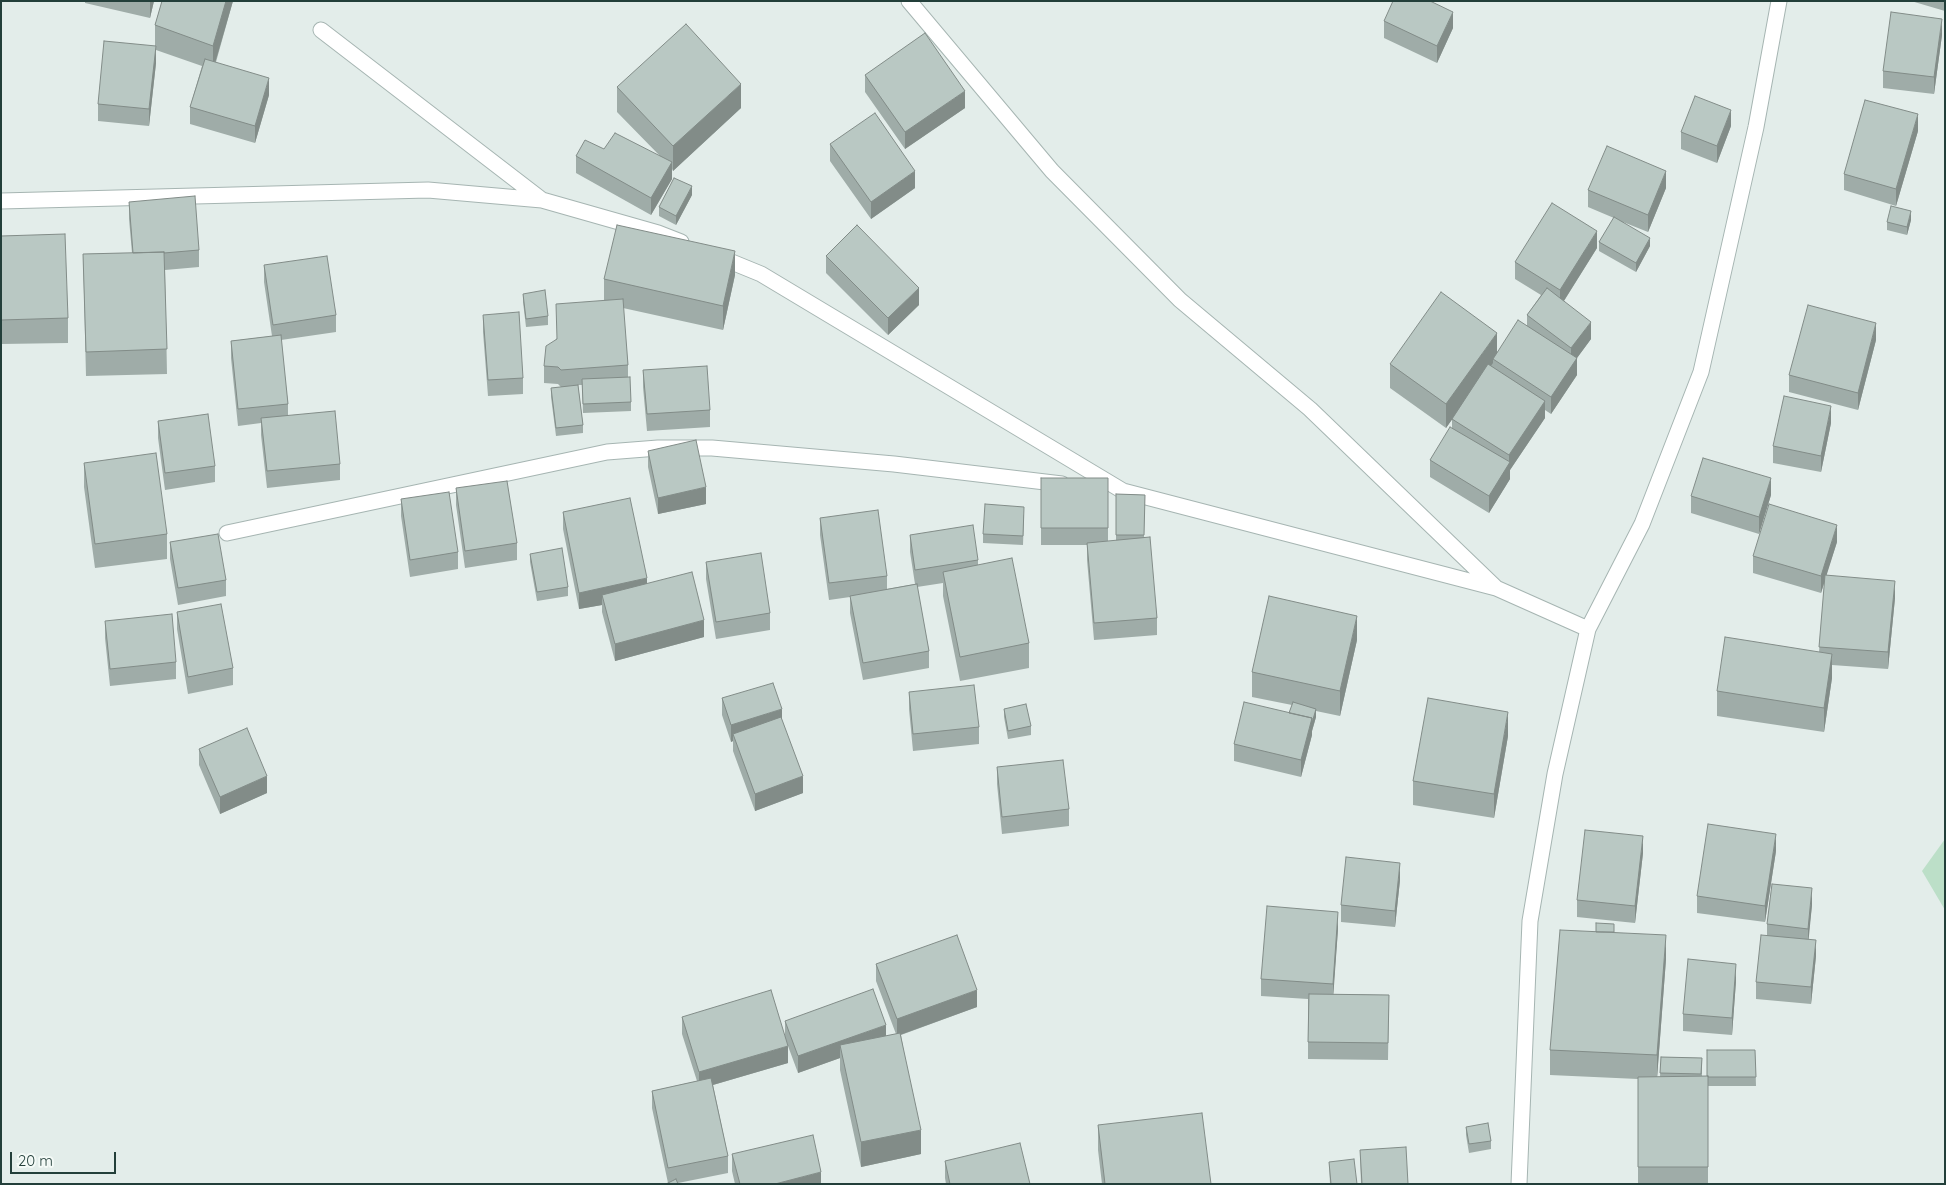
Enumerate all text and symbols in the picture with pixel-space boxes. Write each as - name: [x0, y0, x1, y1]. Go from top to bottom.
- scale bar: [12, 1142, 119, 1174]
- text: 20 m: [18, 1151, 53, 1170]

